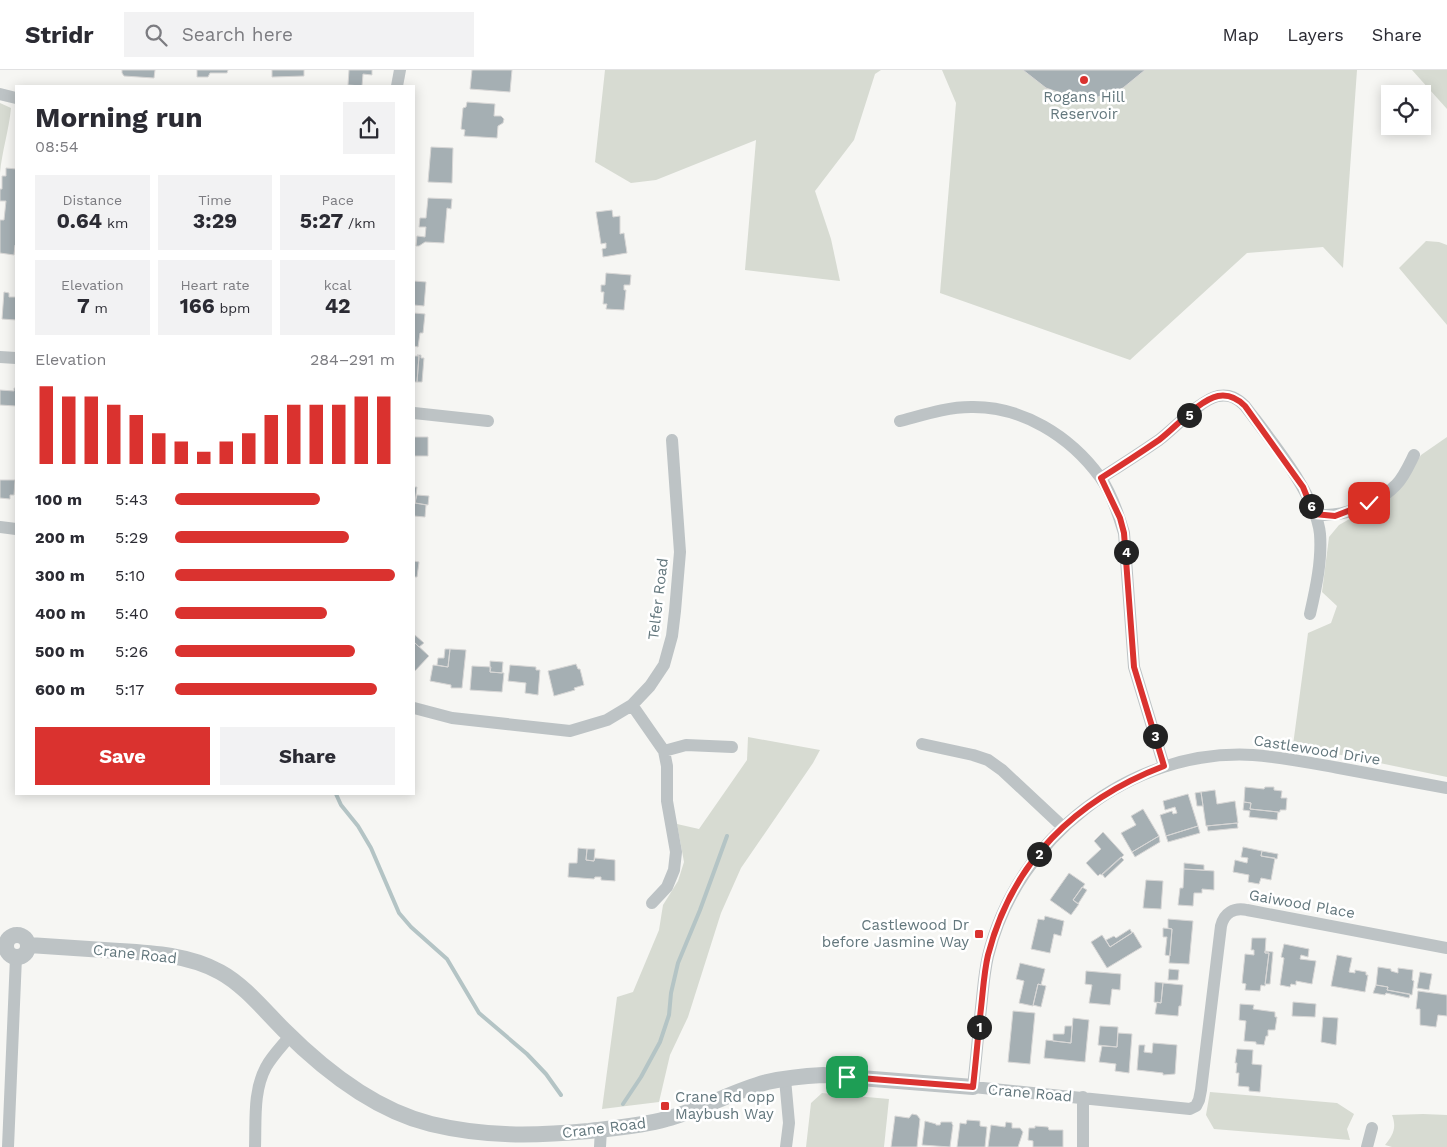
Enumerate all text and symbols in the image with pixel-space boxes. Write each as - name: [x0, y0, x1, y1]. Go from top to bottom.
- search box: [124, 12, 474, 57]
- text: Stridr: [25, 21, 94, 49]
- icon: search: [142, 21, 170, 49]
- text: Search here: [182, 23, 293, 46]
- text: Map: [1222, 24, 1259, 45]
- text: Layers: [1287, 24, 1344, 45]
- text: Share: [1372, 24, 1422, 45]
- marker: Rogans Hill Reservoir: [1078, 74, 1090, 86]
- map controls: [1381, 85, 1431, 135]
- button: locate: [1381, 85, 1431, 135]
- place label: Rogans Hill Reservoir: [1043, 88, 1125, 123]
- text: Morning run: [35, 101, 203, 134]
- button: share: [343, 102, 395, 154]
- text: 08:54: [35, 137, 79, 156]
- text: Distance: [63, 192, 122, 208]
- text: Time: [198, 192, 232, 208]
- text: Pace: [321, 192, 354, 208]
- text: 0.64: [56, 208, 102, 233]
- text: 3:29: [193, 208, 237, 233]
- text: 5:27: [300, 208, 343, 233]
- text: km: [102, 215, 128, 231]
- text: /km: [343, 215, 376, 231]
- text: Elevation: [61, 277, 124, 293]
- text: Heart rate: [180, 277, 250, 293]
- text: kcal: [324, 277, 352, 293]
- text: 7: [77, 293, 90, 318]
- text: 166: [180, 293, 215, 318]
- text: 42: [325, 293, 351, 318]
- text: m: [90, 300, 108, 316]
- text: bpm: [215, 300, 250, 316]
- text: Elevation: [35, 350, 106, 369]
- text: 284–291 m: [310, 350, 395, 369]
- pin: 5: [1176, 402, 1202, 428]
- text: 5: [1185, 407, 1194, 423]
- pin: [1348, 482, 1390, 524]
- icon: check: [1355, 489, 1383, 517]
- text: 100 m: [35, 490, 82, 509]
- text: 5:43: [115, 490, 148, 509]
- pin: 6: [1298, 494, 1324, 518]
- text: 6: [1307, 498, 1316, 514]
- text: 200 m: [35, 528, 85, 547]
- text: 5:29: [115, 528, 148, 547]
- pin: 4: [1114, 540, 1138, 564]
- text: 4: [1122, 544, 1131, 560]
- street label: Telfer Road: [644, 557, 672, 641]
- text: 300 m: [35, 566, 85, 585]
- text: 5:10: [115, 566, 145, 585]
- text: 400 m: [35, 604, 86, 623]
- text: 5:40: [115, 604, 149, 623]
- text: 500 m: [35, 642, 85, 661]
- text: 5:26: [115, 642, 148, 661]
- text: 600 m: [35, 680, 85, 699]
- text: 5:17: [115, 680, 144, 699]
- pin: 3: [1142, 724, 1168, 748]
- button: Save: [35, 727, 210, 785]
- button: Share: [220, 727, 395, 785]
- text: 3: [1151, 728, 1160, 744]
- street label: Castlewood Drive: [1252, 731, 1382, 769]
- pin: 2: [1026, 842, 1052, 866]
- text: 2: [1035, 846, 1044, 862]
- street label: Gaiwood Place: [1248, 886, 1356, 922]
- place label: Castlewood Dr before Jasmine Way: [822, 916, 969, 951]
- marker: Castlewood Dr before Jasmine Way: [973, 928, 985, 940]
- street label: Crane Road: [92, 941, 178, 967]
- pin: 1: [966, 1014, 992, 1040]
- text: 1: [976, 1019, 983, 1035]
- pin: [826, 1056, 868, 1098]
- icon: arrive: [833, 1063, 861, 1091]
- street label: Crane Road: [987, 1080, 1073, 1106]
- place label: Crane Rd opp Maybush Way: [675, 1088, 775, 1123]
- marker: Crane Rd opp Maybush Way: [659, 1100, 671, 1112]
- street label: Crane Road: [561, 1114, 647, 1142]

